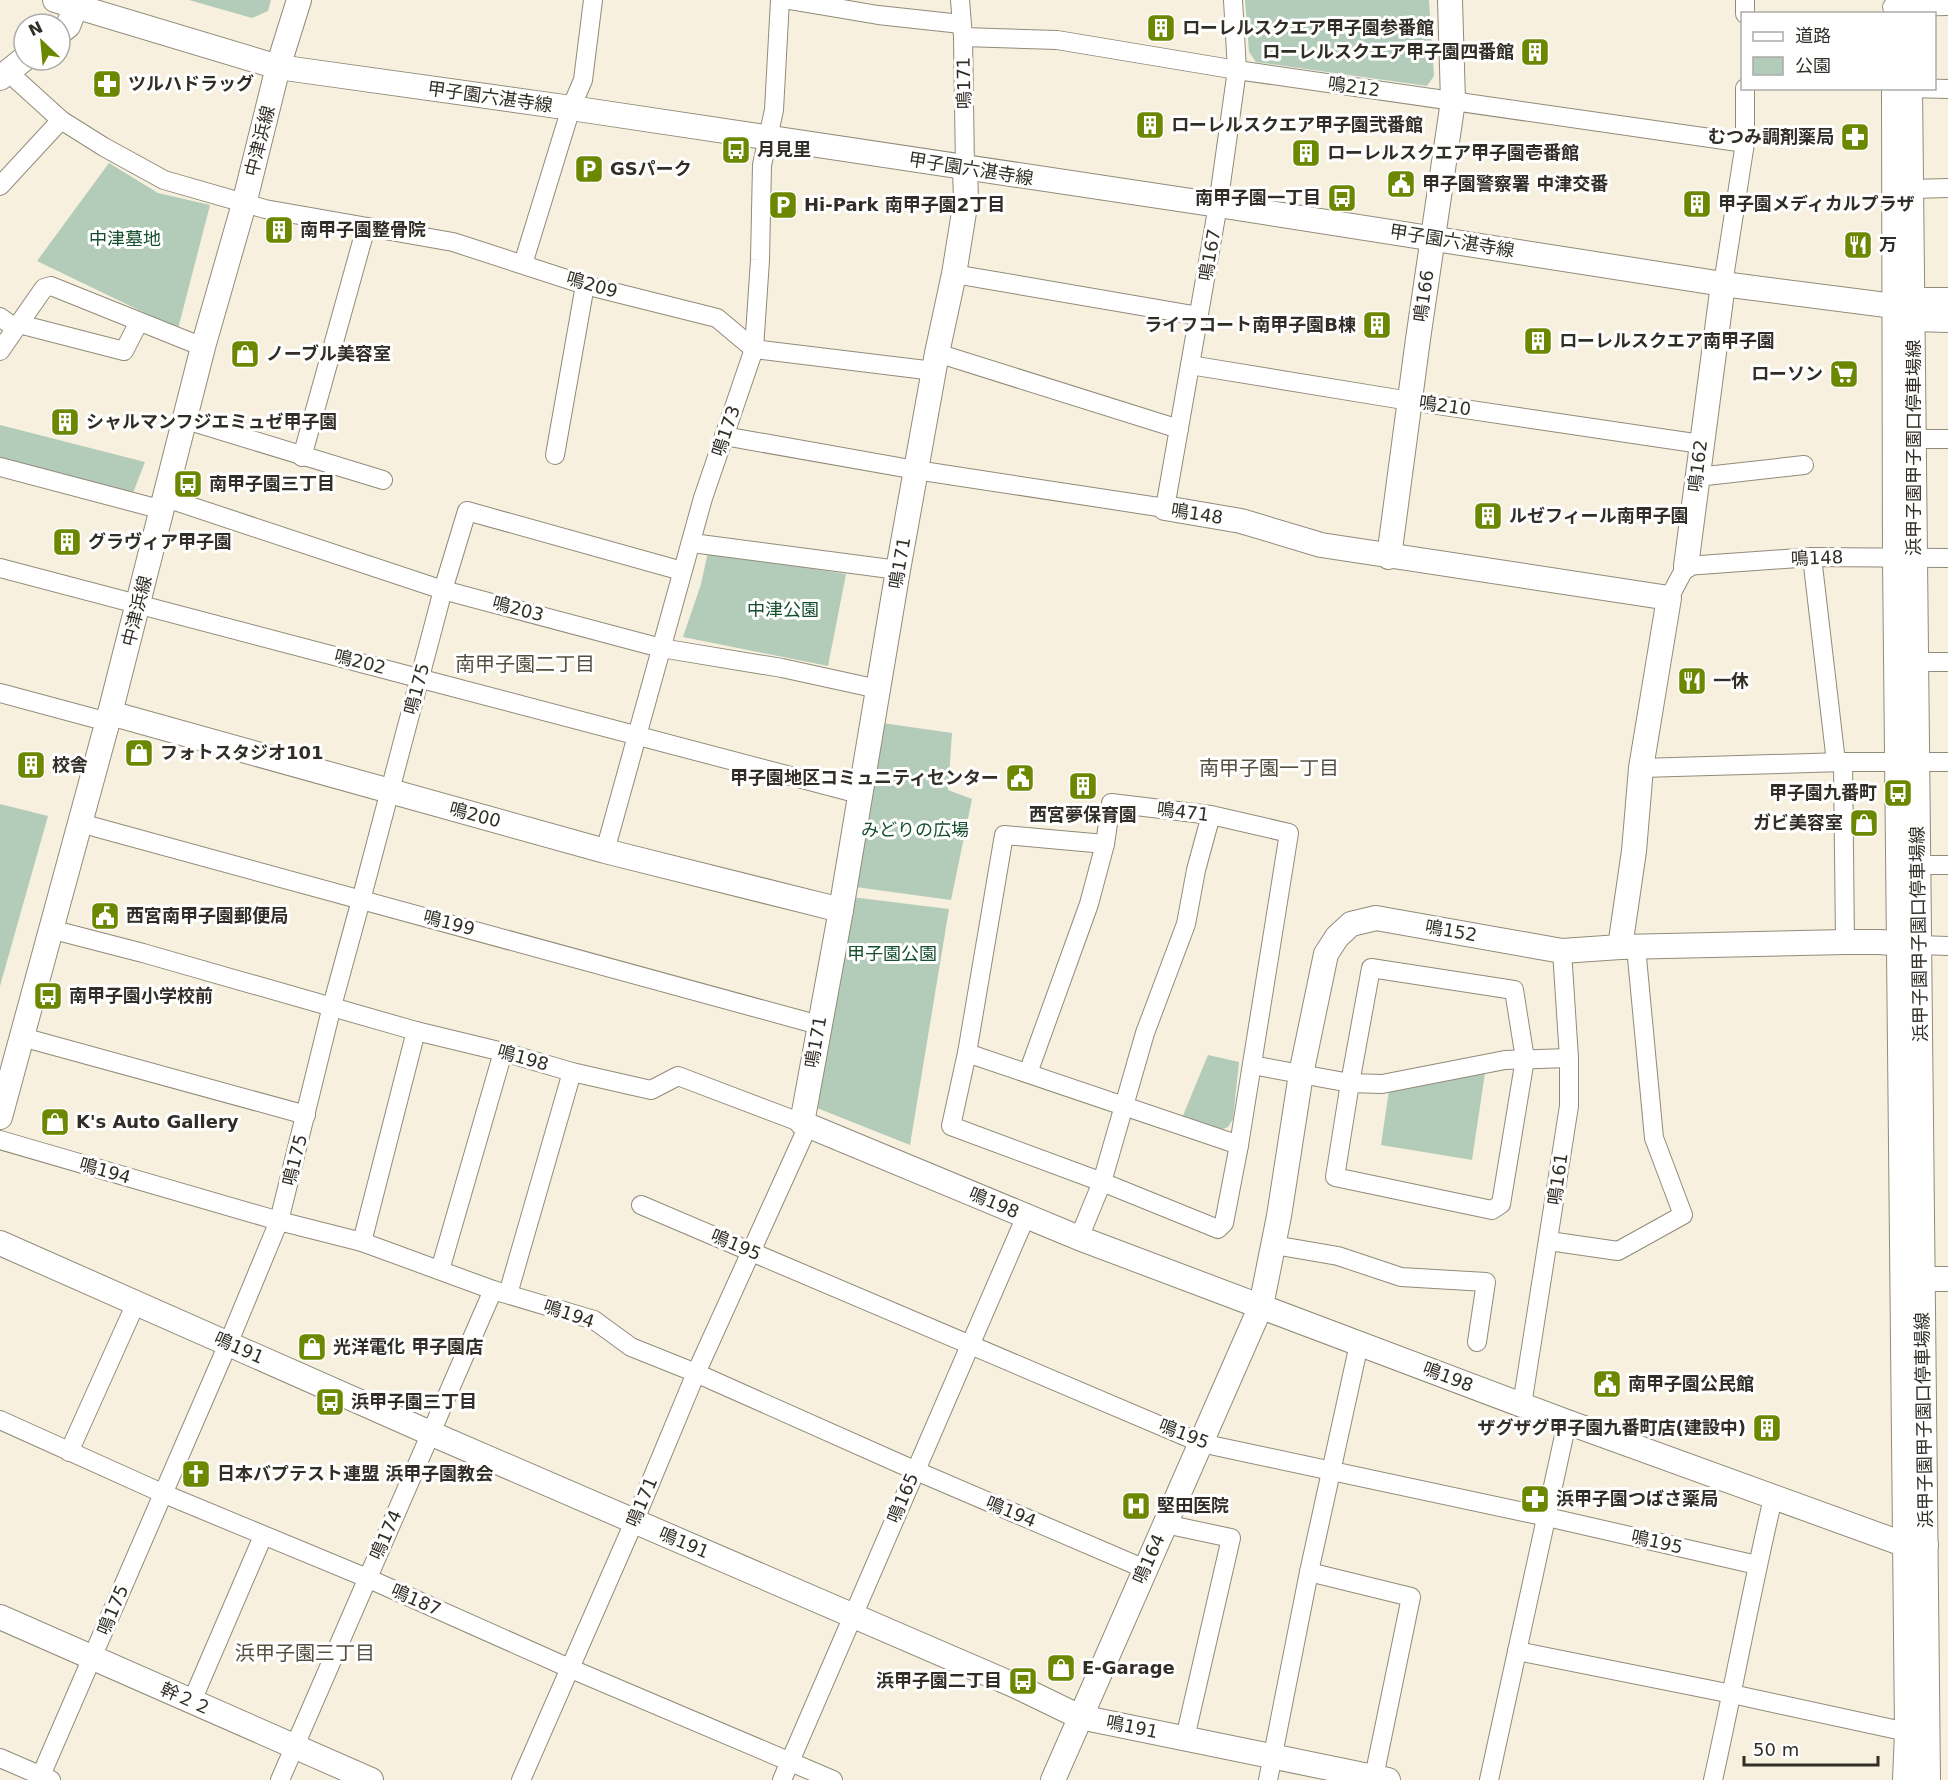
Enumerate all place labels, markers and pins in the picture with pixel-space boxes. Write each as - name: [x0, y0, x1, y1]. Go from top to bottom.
- building icon: ローレルスクエア甲子園参番館: [1145, 12, 1177, 44]
- place label: ローレルスクエア甲子園参番館: [1182, 17, 1434, 38]
- building icon: ローレルスクエア甲子園四番館: [1519, 36, 1551, 68]
- place label: ローレルスクエア甲子園四番館: [1262, 41, 1514, 62]
- pharmacy icon: ツルハドラッグ: [91, 68, 123, 100]
- place label: ツルハドラッグ: [128, 73, 254, 94]
- building icon: ローレルスクエア甲子園弐番館: [1134, 109, 1166, 141]
- place label: ローレルスクエア甲子園弐番館: [1171, 114, 1423, 135]
- pharmacy icon: むつみ調剤薬局: [1839, 121, 1871, 153]
- place label: むつみ調剤薬局: [1708, 126, 1834, 147]
- bus stop icon: 月見里: [720, 134, 752, 166]
- building icon: ローレルスクエア甲子園壱番館: [1290, 137, 1322, 169]
- place label: 月見里: [757, 139, 811, 160]
- place label: ローレルスクエア甲子園壱番館: [1327, 142, 1579, 163]
- parking icon: GSパーク: [573, 153, 605, 185]
- place label: GSパーク: [610, 158, 692, 179]
- public building icon: 甲子園警察署 中津交番: [1385, 168, 1417, 200]
- place label: 甲子園警察署 中津交番: [1422, 173, 1608, 194]
- bus stop icon: 南甲子園一丁目: [1326, 182, 1358, 214]
- place label: 南甲子園一丁目: [1195, 187, 1321, 208]
- building icon: 甲子園メディカルプラザ: [1681, 188, 1713, 220]
- parking icon: Hi-Park 南甲子園2丁目: [767, 189, 799, 221]
- place label: 甲子園メディカルプラザ: [1718, 193, 1915, 214]
- place label: Hi-Park 南甲子園2丁目: [804, 194, 1005, 215]
- building icon: 南甲子園整骨院: [263, 214, 295, 246]
- place label: 南甲子園整骨院: [300, 219, 426, 240]
- restaurant icon: 万: [1842, 229, 1874, 261]
- place label: 万: [1879, 234, 1897, 255]
- building icon: ライフコート南甲子園B棟: [1361, 309, 1393, 341]
- place label: ライフコート南甲子園B棟: [1144, 314, 1356, 335]
- building icon: ローレルスクエア南甲子園: [1522, 325, 1554, 357]
- place label: ローレルスクエア南甲子園: [1559, 330, 1775, 351]
- shop icon: ノーブル美容室: [229, 338, 261, 370]
- place label: ノーブル美容室: [266, 343, 391, 364]
- supermarket icon: ローソン: [1828, 358, 1860, 390]
- place label: ローソン: [1751, 363, 1823, 384]
- building icon: シャルマンフジエミュゼ甲子園: [49, 406, 81, 438]
- place label: シャルマンフジエミュゼ甲子園: [86, 411, 337, 432]
- bus stop icon: 南甲子園三丁目: [172, 468, 204, 500]
- place label: 南甲子園三丁目: [209, 473, 335, 494]
- building icon: ルゼフィール南甲子園: [1472, 500, 1504, 532]
- place label: ルゼフィール南甲子園: [1509, 505, 1689, 526]
- building icon: グラヴィア甲子園: [51, 526, 83, 558]
- place label: グラヴィア甲子園: [88, 531, 232, 552]
- restaurant icon: 一休: [1676, 665, 1708, 697]
- place label: 一休: [1713, 670, 1749, 691]
- shop icon: フォトスタジオ101: [123, 737, 155, 769]
- place label: フォトスタジオ101: [160, 742, 324, 763]
- building icon: 校舎: [15, 749, 47, 781]
- place label: 校舎: [52, 754, 88, 775]
- public building icon: 甲子園地区コミュニティセンター: [1004, 762, 1036, 794]
- place label: 甲子園地区コミュニティセンター: [730, 767, 999, 788]
- building icon: 西宮夢保育園: [1067, 770, 1099, 802]
- bus stop icon: 甲子園九番町: [1882, 777, 1914, 809]
- place label: 甲子園九番町: [1769, 782, 1877, 803]
- place label: 西宮夢保育園: [1029, 804, 1137, 825]
- shop icon: ガビ美容室: [1848, 807, 1880, 839]
- place label: ガビ美容室: [1753, 812, 1843, 833]
- public building icon: 西宮南甲子園郵便局: [89, 900, 121, 932]
- place label: 西宮南甲子園郵便局: [126, 905, 288, 926]
- bus stop icon: 南甲子園小学校前: [32, 980, 64, 1012]
- place label: 南甲子園小学校前: [69, 985, 213, 1006]
- shop icon: K's Auto Gallery: [39, 1106, 71, 1138]
- place label: K's Auto Gallery: [76, 1111, 239, 1132]
- shop icon: 光洋電化 甲子園店: [296, 1331, 328, 1363]
- place label: 光洋電化 甲子園店: [333, 1336, 483, 1357]
- public building icon: 南甲子園公民館: [1591, 1368, 1623, 1400]
- place label: 南甲子園公民館: [1628, 1373, 1754, 1394]
- bus stop icon: 浜甲子園三丁目: [314, 1386, 346, 1418]
- place label: 浜甲子園三丁目: [351, 1391, 477, 1412]
- building icon: ザグザグ甲子園九番町店(建設中): [1751, 1412, 1783, 1444]
- place label: ザグザグ甲子園九番町店(建設中): [1478, 1417, 1746, 1438]
- church icon: 日本バプテスト連盟 浜甲子園教会: [180, 1458, 212, 1490]
- place label: 日本バプテスト連盟 浜甲子園教会: [217, 1463, 493, 1484]
- pharmacy icon: 浜甲子園つばさ薬局: [1519, 1483, 1551, 1515]
- place label: 浜甲子園つばさ薬局: [1556, 1488, 1718, 1509]
- hospital icon: 堅田医院: [1120, 1490, 1152, 1522]
- place label: 堅田医院: [1157, 1495, 1229, 1516]
- shop icon: E-Garage: [1045, 1652, 1077, 1684]
- place label: E-Garage: [1082, 1657, 1175, 1678]
- bus stop icon: 浜甲子園二丁目: [1007, 1665, 1039, 1697]
- place label: 浜甲子園二丁目: [876, 1670, 1002, 1691]

